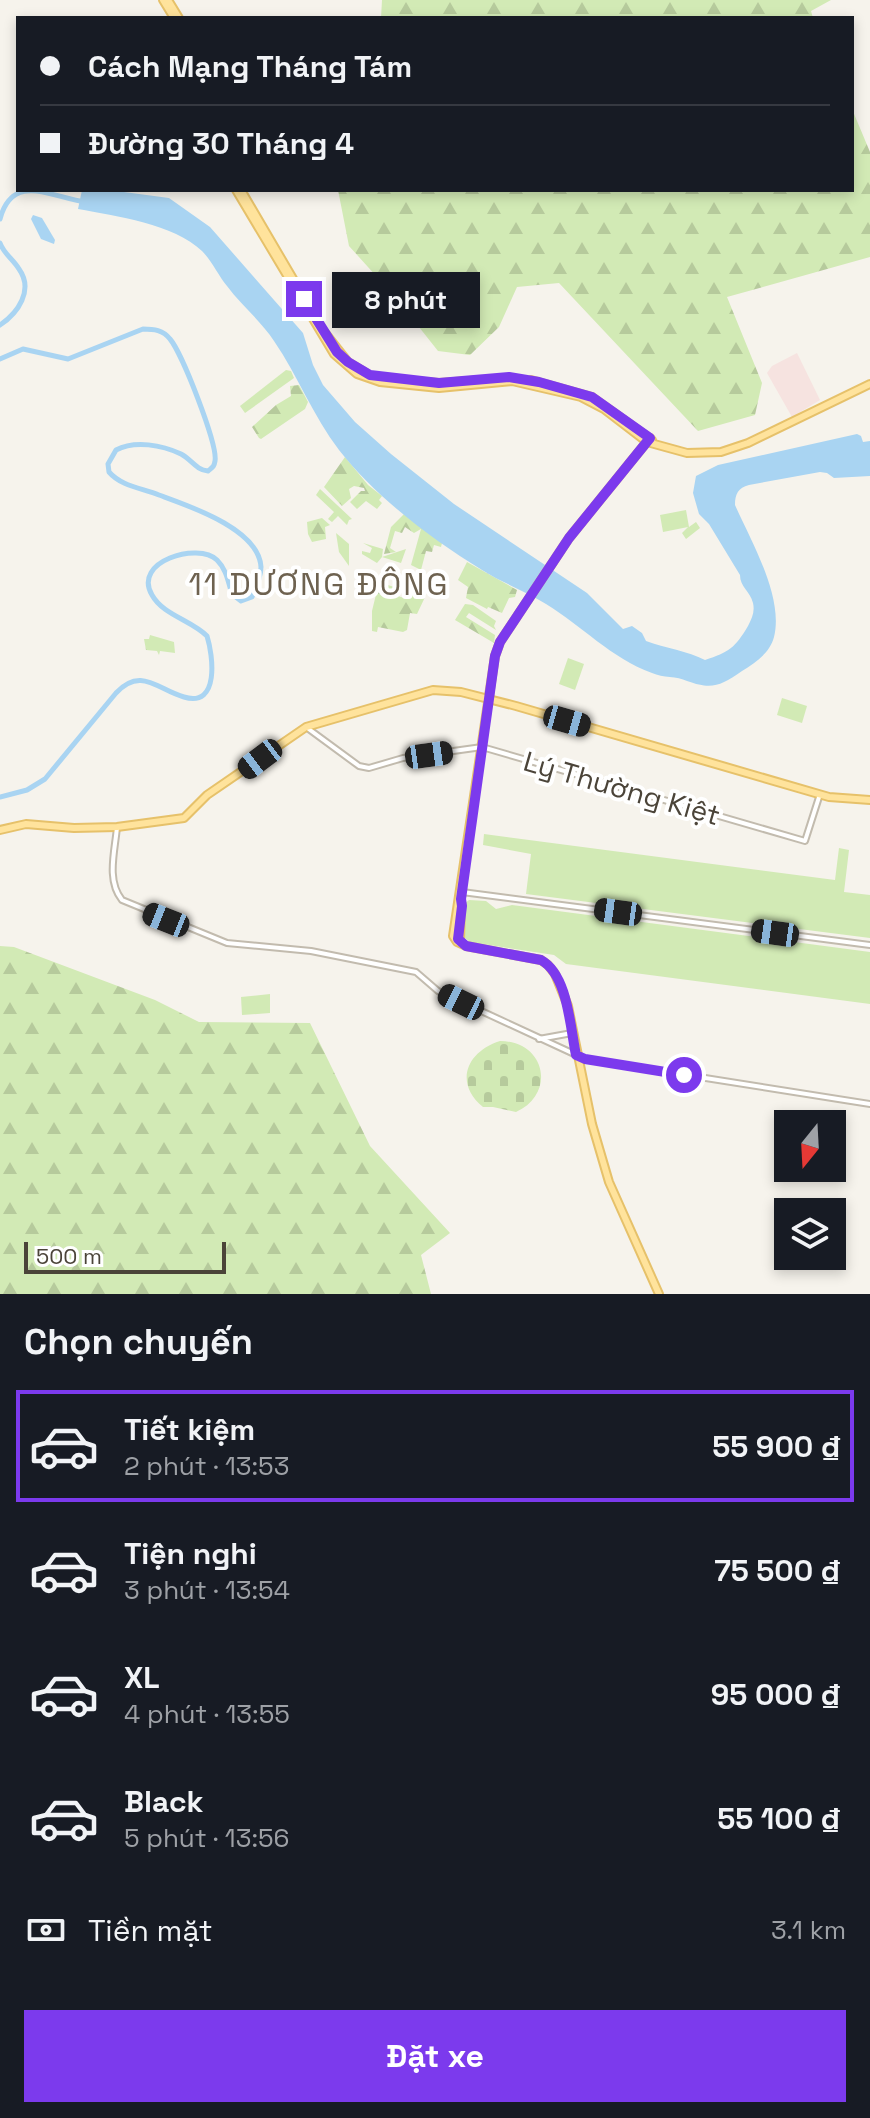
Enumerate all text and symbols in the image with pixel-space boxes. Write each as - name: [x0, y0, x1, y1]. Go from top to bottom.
- text: Cách Mạng Tháng Tám: [88, 47, 412, 86]
- text: Đường 30 Tháng 4: [88, 124, 354, 163]
- callout: 8 phút: [332, 271, 480, 327]
- route end: [286, 281, 322, 317]
- text: 8 phút: [365, 283, 447, 317]
- district label: 11 DƯƠNG ĐÔNG: [188, 564, 450, 604]
- car: [541, 703, 593, 739]
- car: [234, 735, 286, 783]
- car: [404, 740, 454, 770]
- street label: Lý Thường Kiệt: [520, 743, 724, 833]
- car: [593, 897, 643, 927]
- car: [139, 900, 193, 940]
- car: [750, 918, 800, 948]
- car: [434, 981, 488, 1023]
- route start: [666, 1057, 702, 1093]
- north arrow: [774, 1110, 846, 1182]
- map controls: [774, 1110, 846, 1270]
- button: layers: [774, 1198, 846, 1270]
- scale bar: [24, 1238, 226, 1274]
- text: 500 m: [36, 1242, 102, 1270]
- text: Chọn chuyến: [24, 1319, 253, 1365]
- icon: car: [28, 1410, 100, 1482]
- text: Tiết kiệm: [124, 1410, 255, 1449]
- text: 55 900 ₫: [712, 1427, 842, 1466]
- text: 2 phút · 13:53: [124, 1449, 289, 1483]
- icon: car: [28, 1534, 100, 1606]
- text: Tiện nghi: [124, 1534, 257, 1573]
- text: 75 500 ₫: [714, 1551, 842, 1590]
- text: 3 phút · 13:54: [124, 1573, 290, 1607]
- icon: car: [28, 1658, 100, 1730]
- text: XL: [124, 1658, 160, 1697]
- text: 95 000 ₫: [711, 1675, 842, 1714]
- text: 4 phút · 13:55: [124, 1697, 290, 1731]
- icon: car: [28, 1782, 100, 1854]
- text: Black: [124, 1782, 203, 1821]
- text: 55 100 ₫: [717, 1799, 842, 1838]
- text: 5 phút · 13:56: [124, 1821, 289, 1855]
- icon: cash: [24, 1908, 68, 1952]
- text: Tiền mặt: [88, 1911, 212, 1950]
- text: 3.1 km: [771, 1913, 846, 1947]
- button: Đặt xe: [24, 2010, 846, 2102]

